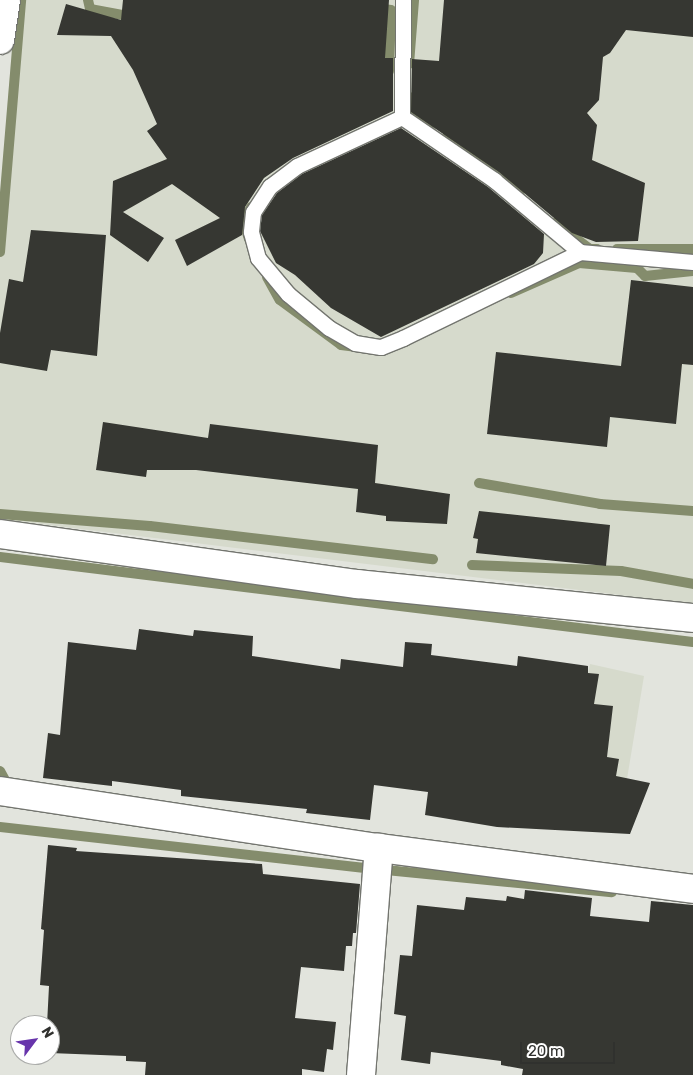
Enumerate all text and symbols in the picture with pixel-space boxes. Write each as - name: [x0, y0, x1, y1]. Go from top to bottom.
- north arrow: [10, 1015, 60, 1065]
- text: N: [38, 1024, 57, 1041]
- scale bar: [523, 1032, 618, 1064]
- text: 20 m: [528, 1042, 563, 1060]

